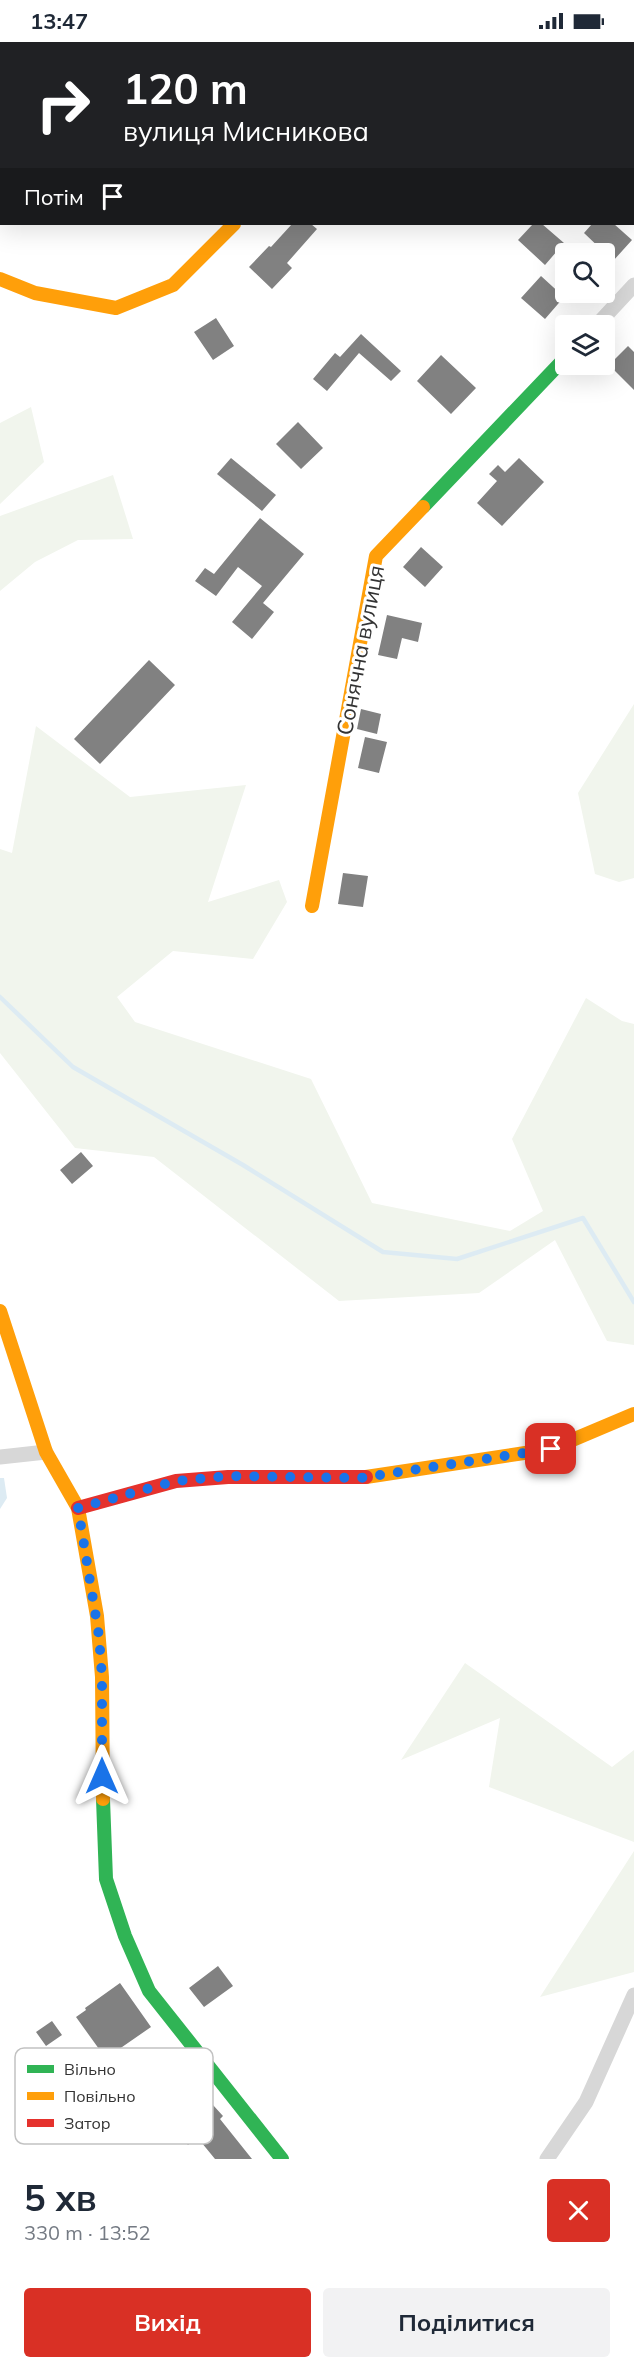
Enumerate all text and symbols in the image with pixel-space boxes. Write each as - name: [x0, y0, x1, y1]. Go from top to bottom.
- text: 13:47: [30, 7, 88, 35]
- text: 120 m: [123, 62, 248, 115]
- icon: right: [24, 66, 102, 144]
- text: вулиця Мисникова: [123, 114, 369, 148]
- icon: arrive: [96, 180, 129, 213]
- text: Потім: [24, 183, 84, 211]
- map controls: [555, 243, 615, 375]
- button: search: [555, 243, 615, 303]
- button: layers: [555, 315, 615, 375]
- street label: Сонячна вулиця: [330, 563, 390, 737]
- pin: [525, 1423, 576, 1474]
- icon: arrive: [534, 1432, 567, 1465]
- position arrow: [70, 1744, 134, 1808]
- legend: [15, 2048, 213, 2144]
- text: Вільно: [64, 2059, 116, 2079]
- text: Повільно: [64, 2086, 135, 2106]
- text: Затор: [64, 2113, 111, 2133]
- text: 5 хв: [24, 2175, 97, 2220]
- button: close: [547, 2179, 610, 2242]
- text: 330 m · 13:52: [24, 2220, 150, 2245]
- button: Вихід: [24, 2288, 311, 2357]
- button: Поділитися: [323, 2288, 610, 2357]

